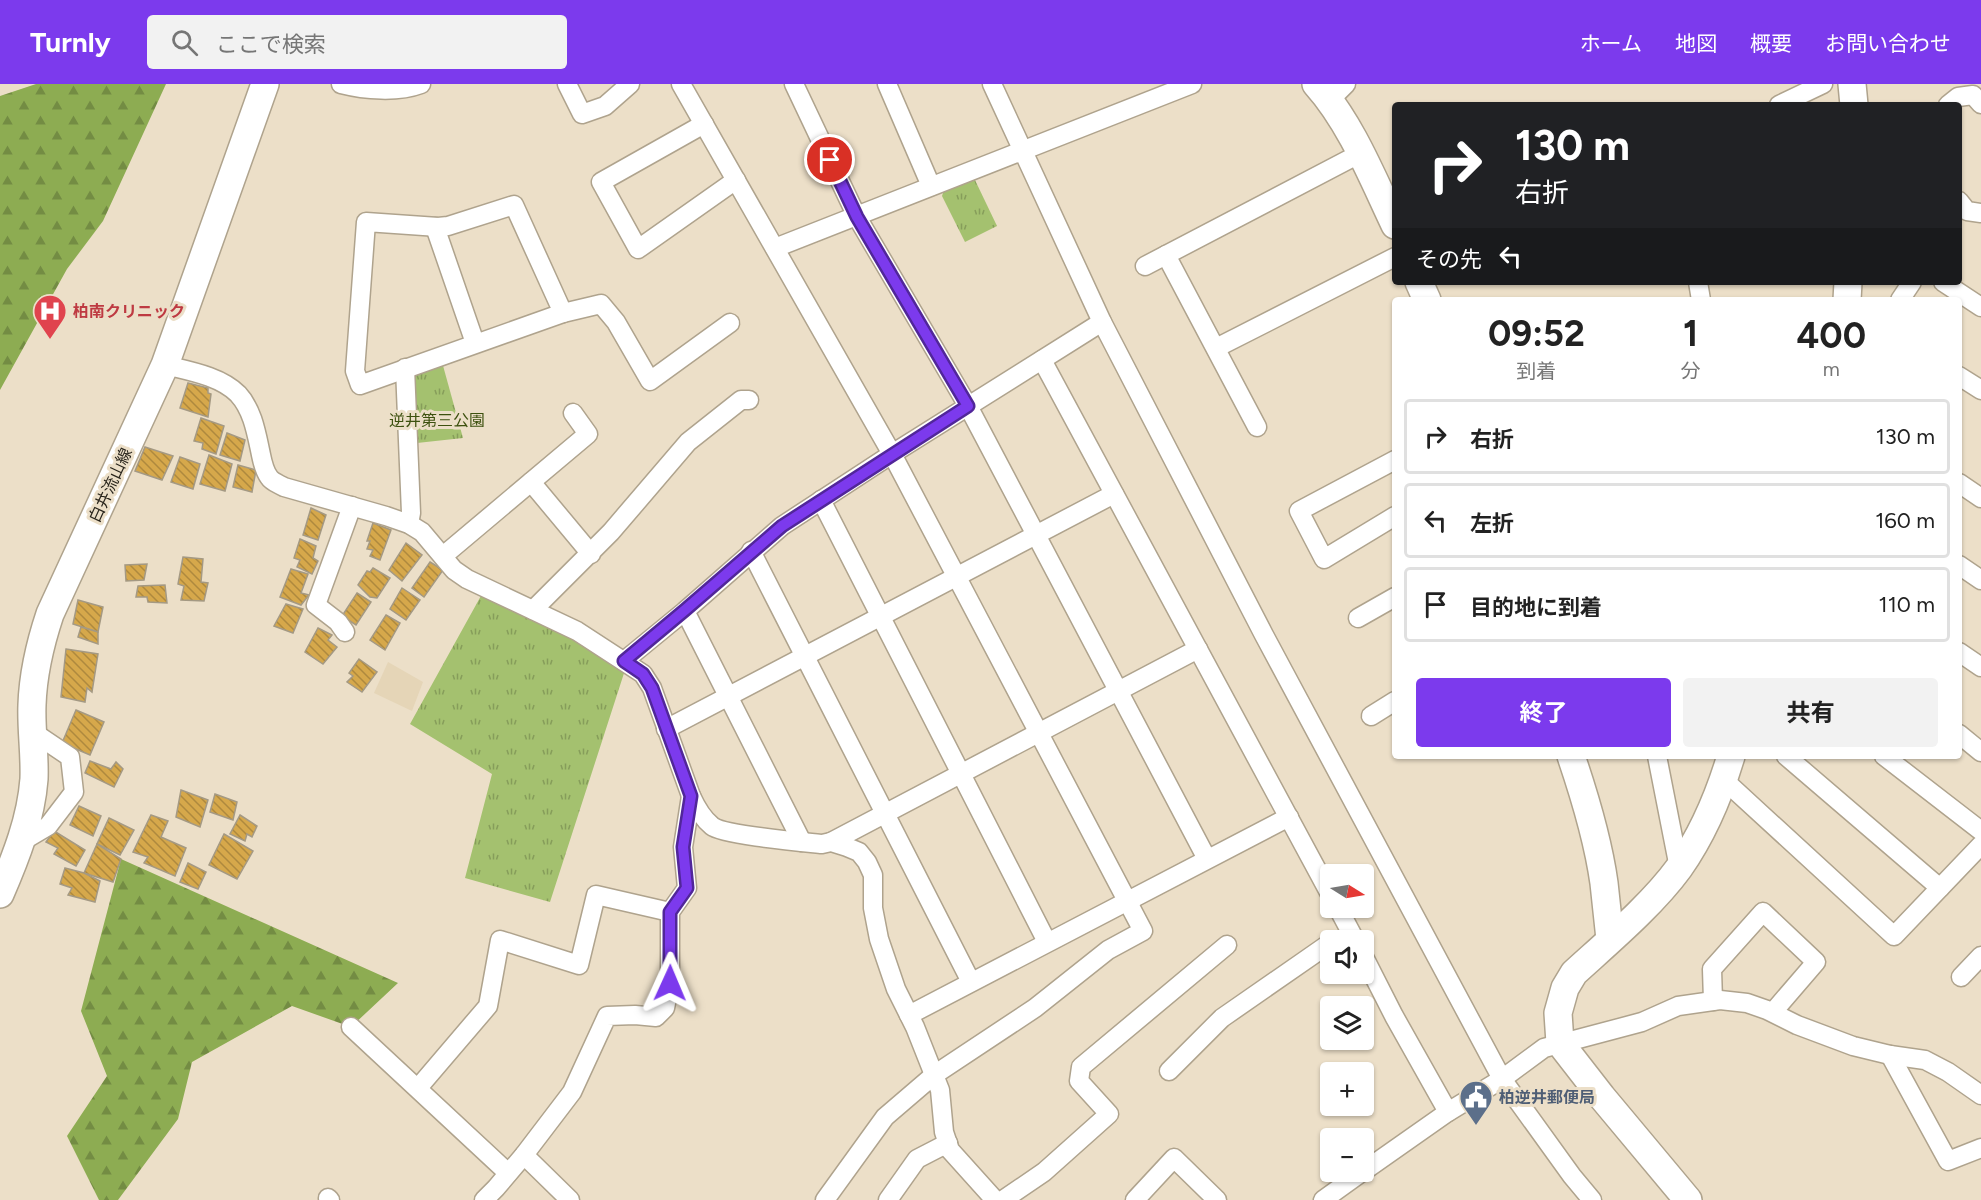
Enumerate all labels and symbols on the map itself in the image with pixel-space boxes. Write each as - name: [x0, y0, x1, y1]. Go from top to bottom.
- pin: [804, 134, 855, 185]
- hospital icon: 柏南クリニック: [32, 293, 68, 340]
- place label: 柏南クリニック: [73, 302, 185, 321]
- park label: 逆井第三公園: [389, 411, 485, 430]
- street label: 白井流山線: [85, 445, 136, 525]
- north arrow: [1320, 864, 1374, 918]
- position arrow: [638, 951, 702, 1015]
- public building icon: 柏逆井郵便局: [1458, 1079, 1494, 1126]
- place label: 柏逆井郵便局: [1499, 1088, 1595, 1107]

